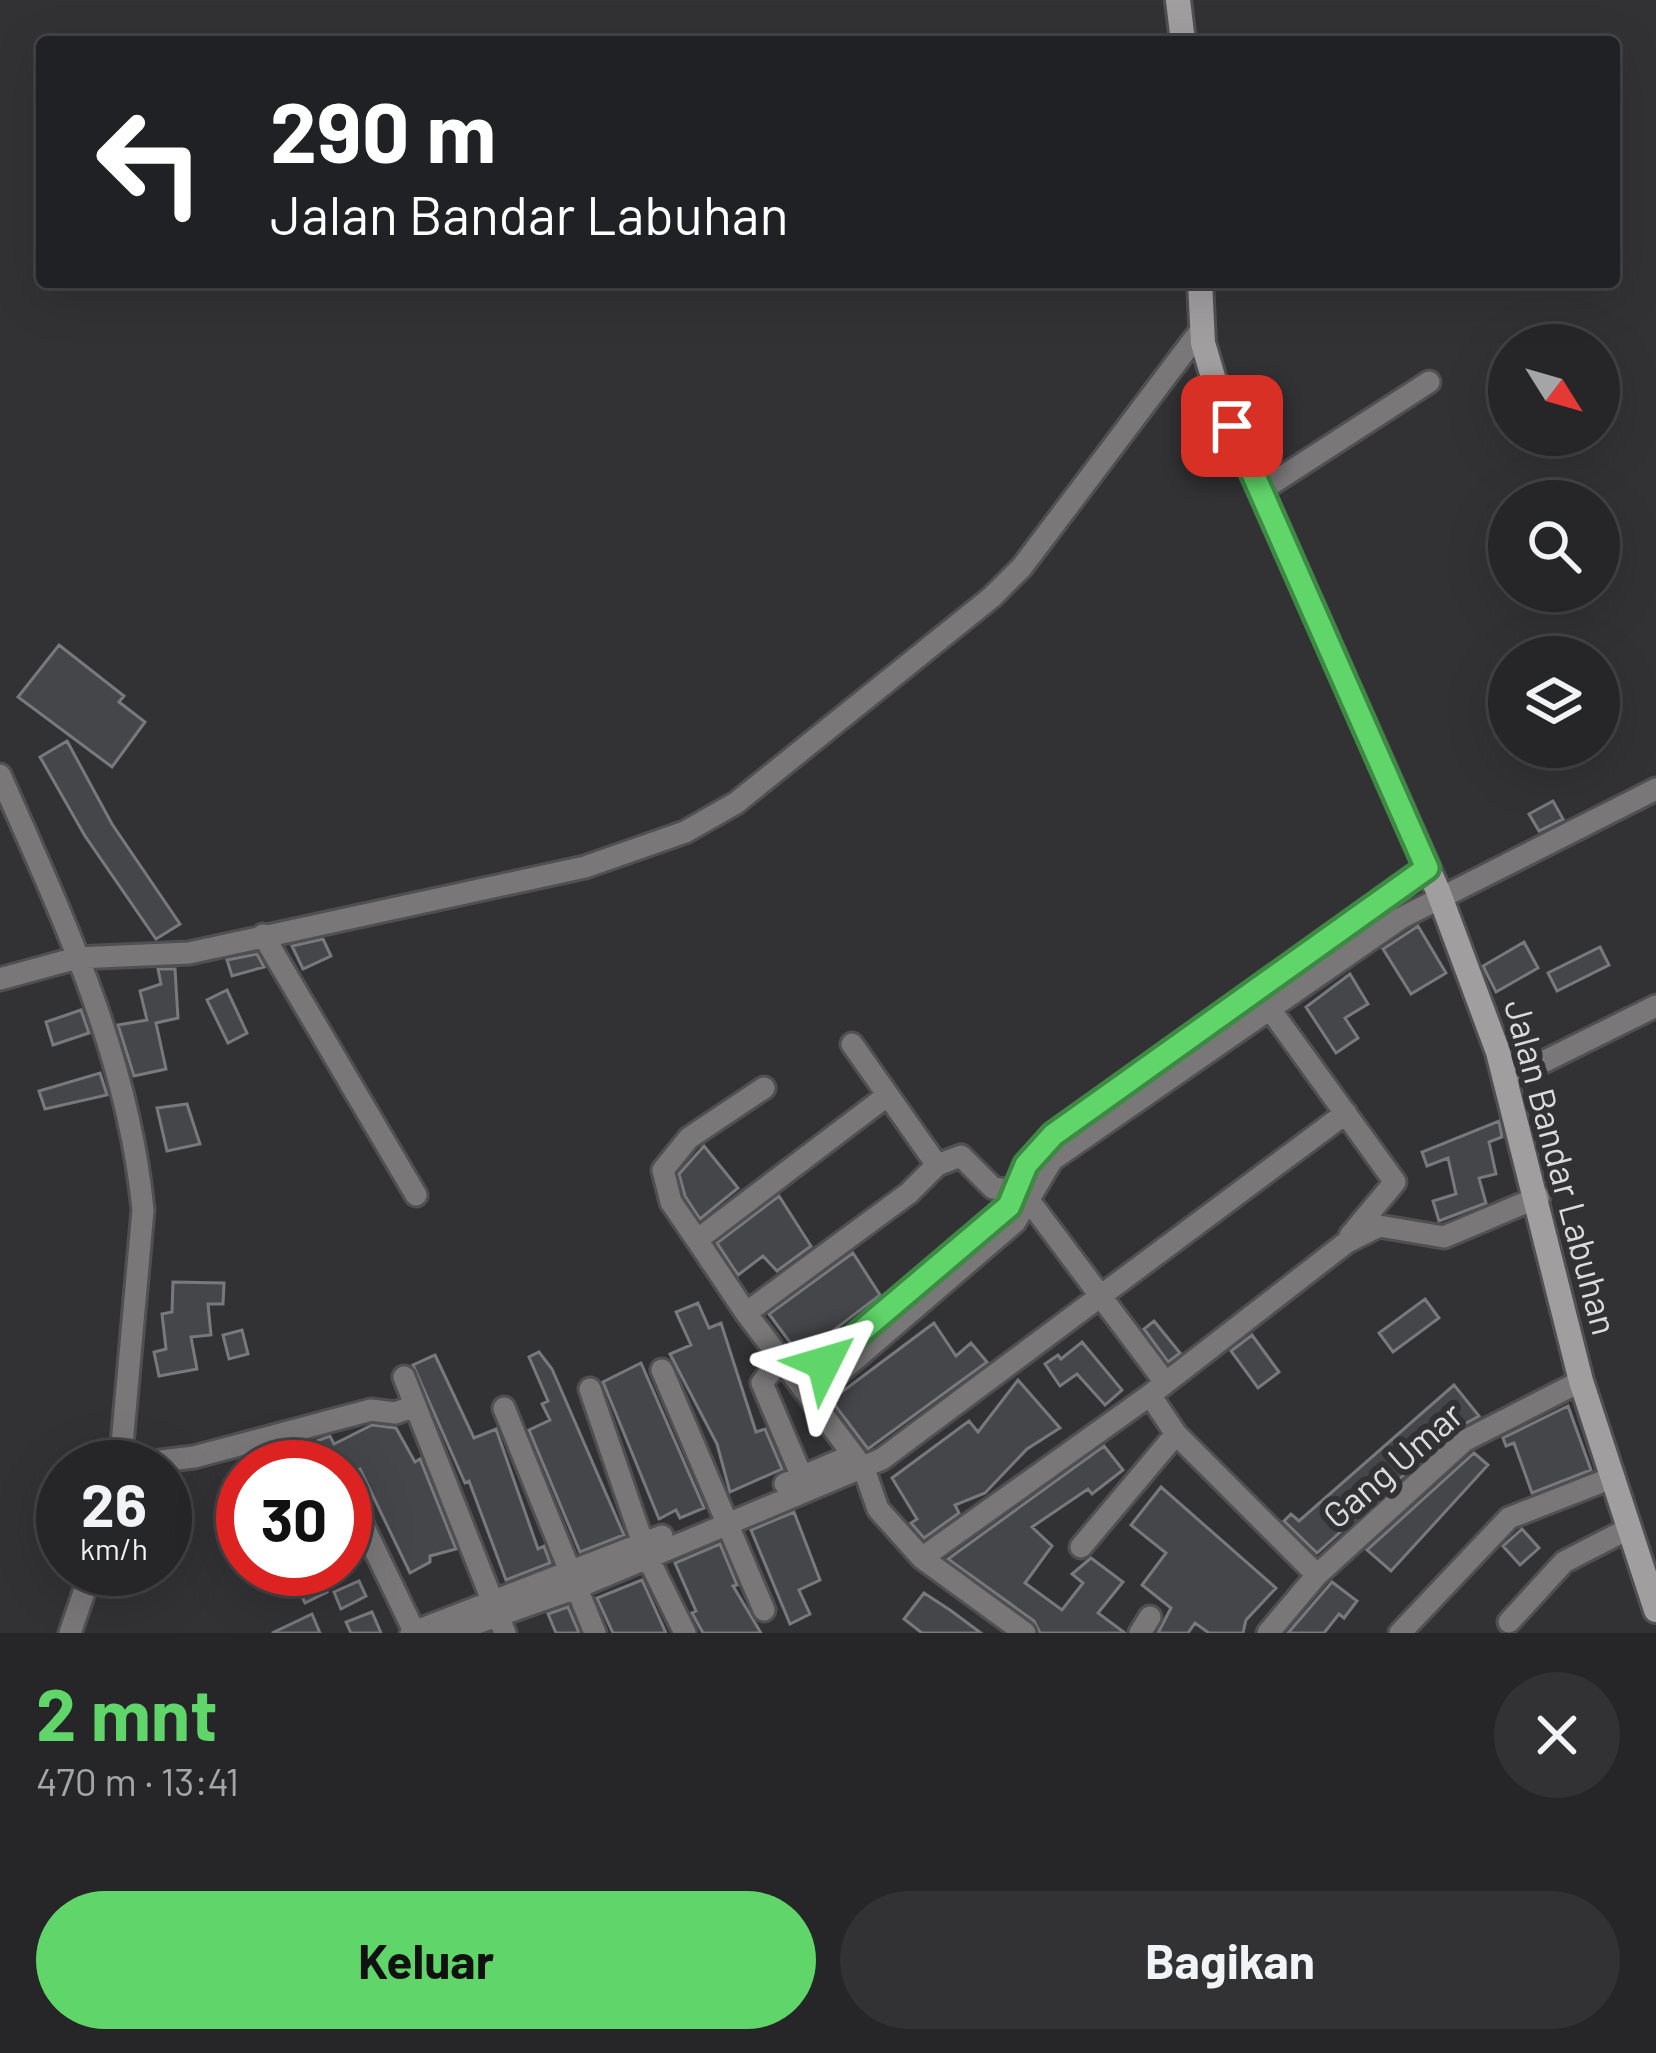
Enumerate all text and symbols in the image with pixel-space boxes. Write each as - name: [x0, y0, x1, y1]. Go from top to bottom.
- text: 290 m: [270, 79, 496, 180]
- icon: left: [72, 84, 228, 240]
- text: Jalan Bandar Labuhan: [270, 181, 789, 246]
- north arrow: [1488, 324, 1620, 456]
- map controls: [1488, 324, 1620, 768]
- pin: [1181, 375, 1283, 477]
- icon: arrive: [1199, 393, 1265, 459]
- button: search: [1488, 480, 1620, 612]
- button: layers: [1488, 636, 1620, 768]
- street label: Jalan Bandar Labuhan: [1497, 994, 1628, 1339]
- position arrow: [761, 1300, 887, 1426]
- street label: Gang Umar: [1314, 1392, 1471, 1536]
- speed limit sign: 30: [216, 1440, 372, 1596]
- text: 26: [81, 1467, 147, 1539]
- text: km/h: [80, 1530, 148, 1566]
- text: 2 mnt: [36, 1669, 218, 1755]
- button: close: [1494, 1672, 1620, 1798]
- text: 470 m · 13:41: [36, 1757, 239, 1804]
- button: Keluar: [36, 1891, 816, 2029]
- button: Bagikan: [840, 1891, 1620, 2029]

